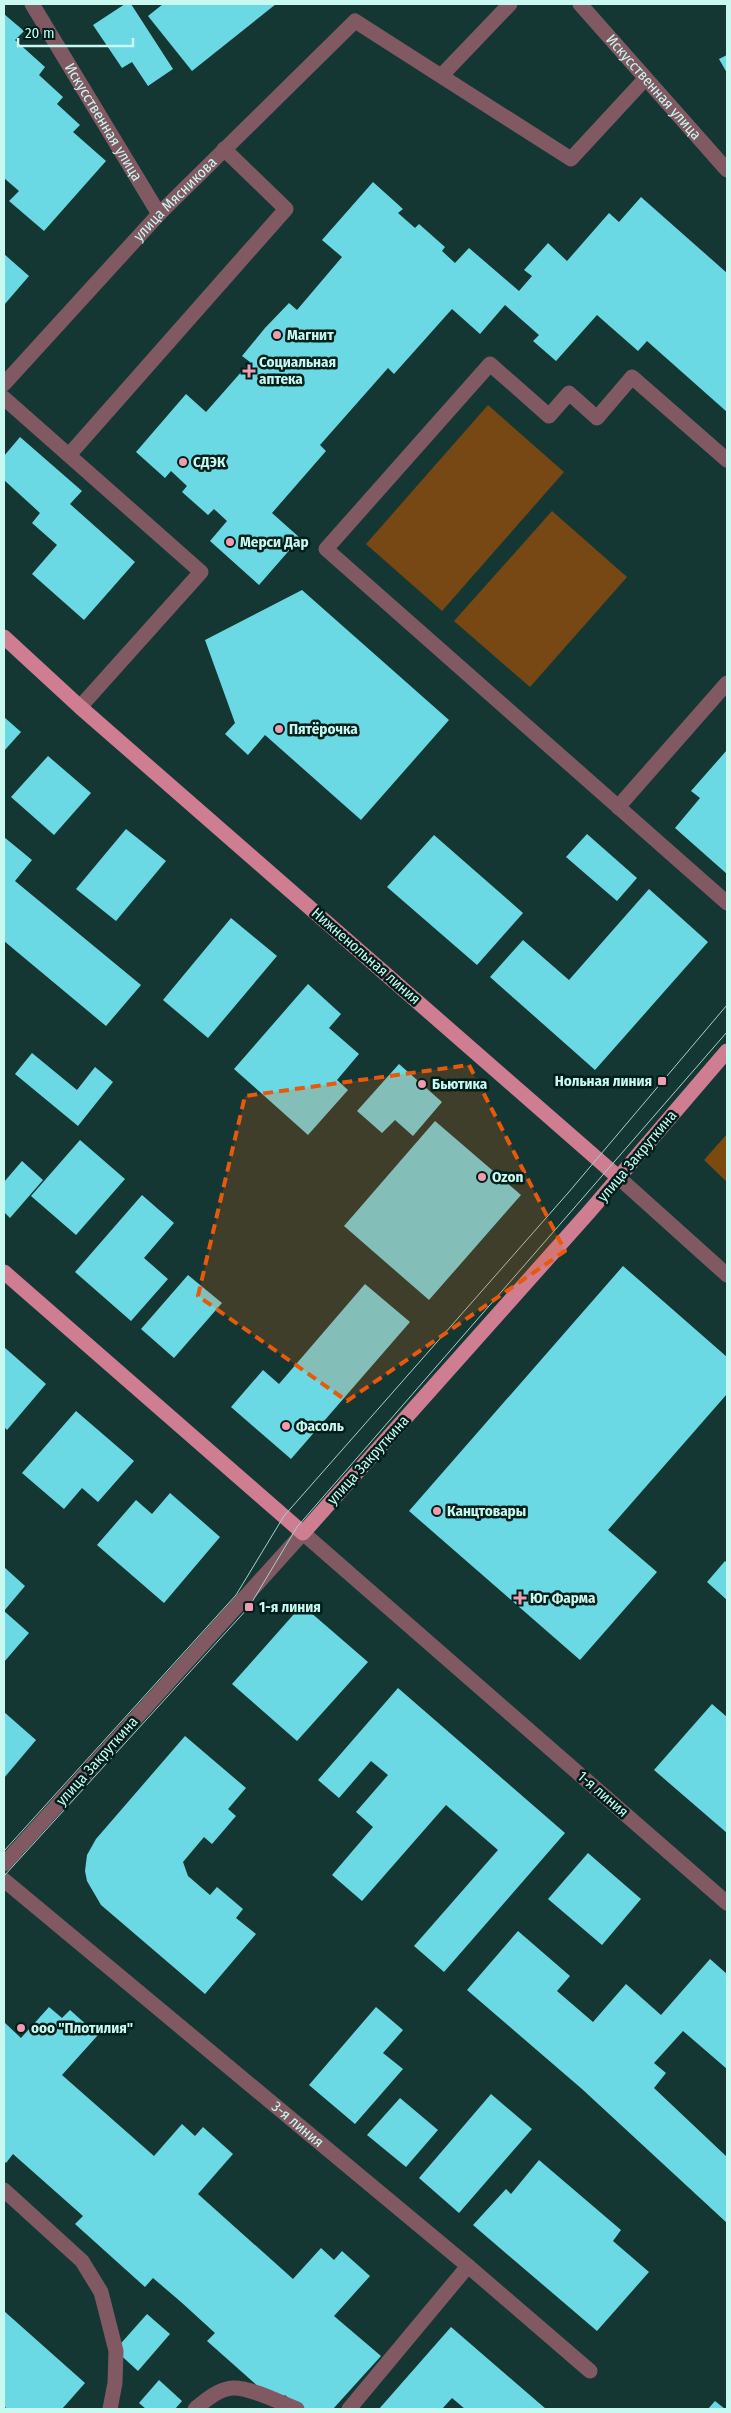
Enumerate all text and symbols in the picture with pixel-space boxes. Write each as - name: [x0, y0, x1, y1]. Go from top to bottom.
- scale bar: [18, 15, 132, 47]
- text: 20 m: [25, 24, 55, 42]
- street label: Искусственная улица: [602, 31, 705, 144]
- street label: Искусственная улица: [61, 60, 146, 184]
- street label: улица Мясникова: [130, 153, 221, 245]
- place label: Магнит: [287, 326, 334, 344]
- marker: Магнит: [271, 329, 283, 341]
- place label: Социальная аптека: [259, 353, 336, 388]
- marker: Социальная аптека: [243, 365, 255, 377]
- place label: СДЭК: [193, 453, 226, 471]
- marker: СДЭК: [177, 456, 189, 468]
- place label: Мерси Дар: [240, 533, 309, 551]
- marker: Мерси Дар: [224, 536, 236, 548]
- place label: Пятёрочка: [289, 720, 358, 738]
- marker: Пятёрочка: [273, 723, 285, 735]
- street label: Нижненольная линия: [308, 904, 424, 1008]
- place label: Нольная линия: [555, 1072, 652, 1090]
- place label: Бьютика: [432, 1075, 488, 1093]
- marker: Нольная линия: [656, 1075, 668, 1087]
- marker: Бьютика: [416, 1078, 428, 1090]
- street label: улица Закруткина: [594, 1107, 680, 1205]
- place label: Ozon: [492, 1168, 523, 1186]
- marker: Ozon: [476, 1171, 488, 1183]
- street label: улица Закруткина: [323, 1412, 413, 1508]
- place label: Фасоль: [296, 1417, 344, 1435]
- marker: Фасоль: [280, 1420, 292, 1432]
- place label: Канцтовары: [447, 1502, 526, 1520]
- marker: Канцтовары: [431, 1505, 443, 1517]
- place label: Юг Фарма: [530, 1589, 596, 1607]
- marker: Юг Фарма: [514, 1592, 526, 1604]
- place label: 1-я линия: [259, 1598, 321, 1616]
- marker: 1-я линия: [243, 1601, 255, 1613]
- street label: улица Закруткина: [52, 1713, 142, 1809]
- street label: 1-я линия: [574, 1767, 632, 1821]
- place label: ооо "Плотилия": [31, 2019, 133, 2037]
- marker: ооо "Плотилия": [15, 2022, 27, 2034]
- street label: 3-я линия: [268, 2097, 327, 2151]

